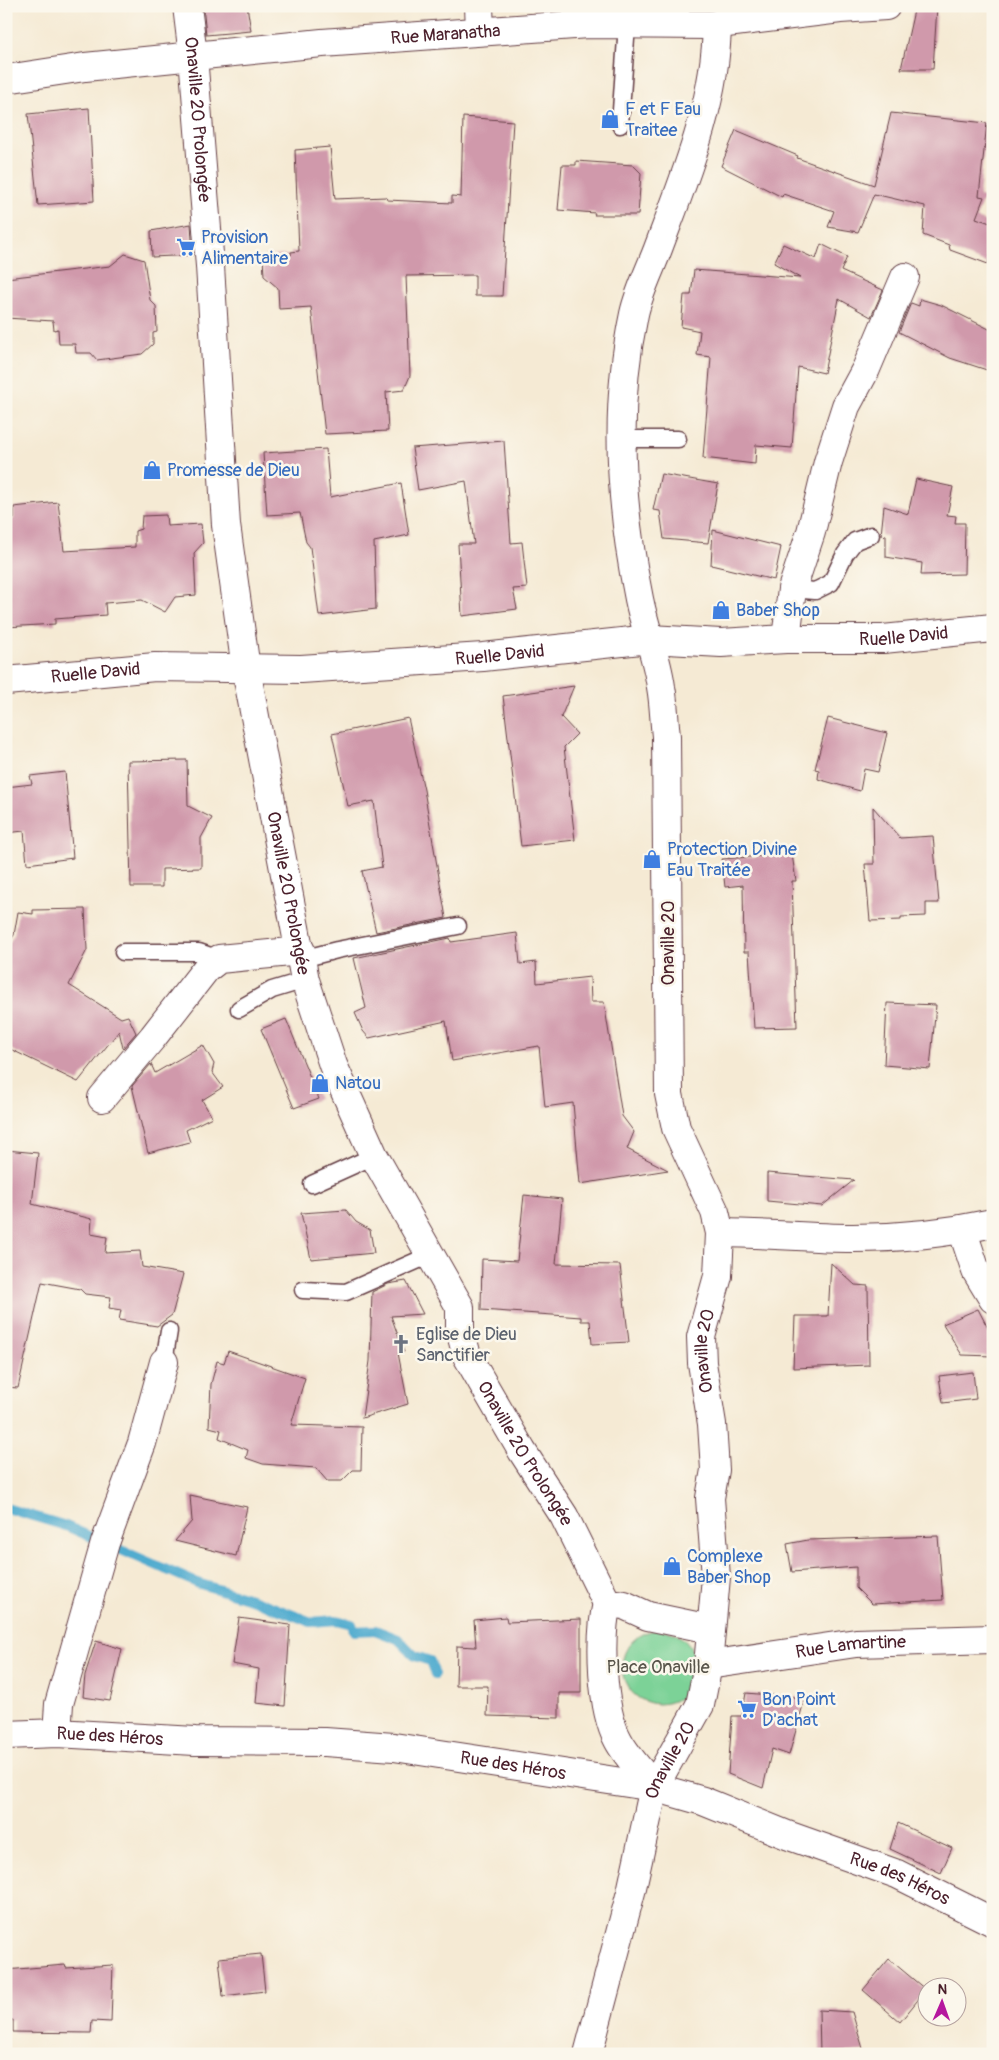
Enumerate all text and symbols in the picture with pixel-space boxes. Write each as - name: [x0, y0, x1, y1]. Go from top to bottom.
- street label: Rue Maranatha: [390, 19, 501, 50]
- street label: Onaville 20 Prolongée: [179, 35, 216, 203]
- place label: F et F Eau Traitee: [625, 98, 701, 142]
- shop icon: F et F Eau Traitee: [599, 108, 621, 130]
- place label: Provision Alimentaire: [201, 226, 288, 270]
- supermarket icon: Provision Alimentaire: [175, 236, 197, 258]
- shop icon: Promesse de Dieu: [141, 459, 163, 481]
- place label: Promesse de Dieu: [167, 459, 300, 482]
- shop icon: Baber Shop: [710, 599, 732, 621]
- place label: Baber Shop: [736, 599, 820, 622]
- street label: Ruelle David: [859, 621, 949, 651]
- street label: Ruelle David: [454, 639, 546, 670]
- street label: Ruelle David: [50, 657, 141, 688]
- street label: Onaville 20 Prolongée: [262, 809, 315, 977]
- place label: Protection Divine Eau Traitée: [667, 838, 797, 882]
- shop icon: Protection Divine Eau Traitée: [641, 848, 663, 870]
- street label: Onaville 20: [657, 901, 680, 986]
- shop icon: Natou: [309, 1072, 331, 1094]
- place label: Natou: [335, 1072, 381, 1095]
- street label: Onaville 20: [689, 1306, 720, 1395]
- place label: Eglise de Dieu Sanctifier: [416, 1323, 517, 1367]
- church icon: Eglise de Dieu Sanctifier: [390, 1333, 412, 1355]
- street label: Onaville 20 Prolongée: [472, 1377, 578, 1530]
- place label: Complexe Baber Shop: [687, 1545, 771, 1589]
- shop icon: Complexe Baber Shop: [661, 1555, 683, 1577]
- street label: Rue Lamartine: [794, 1630, 906, 1663]
- park label: Place Onaville: [606, 1656, 710, 1679]
- place label: Bon Point D'achat: [762, 1688, 836, 1732]
- supermarket icon: Bon Point D'achat: [736, 1698, 758, 1720]
- street label: Onaville 20: [640, 1717, 700, 1801]
- street label: Rue des Héros: [56, 1721, 164, 1751]
- street label: Rue des Héros: [459, 1746, 568, 1785]
- street label: Rue des Héros: [847, 1847, 954, 1910]
- north arrow: [916, 1978, 966, 2028]
- text: N: [937, 1981, 947, 1998]

